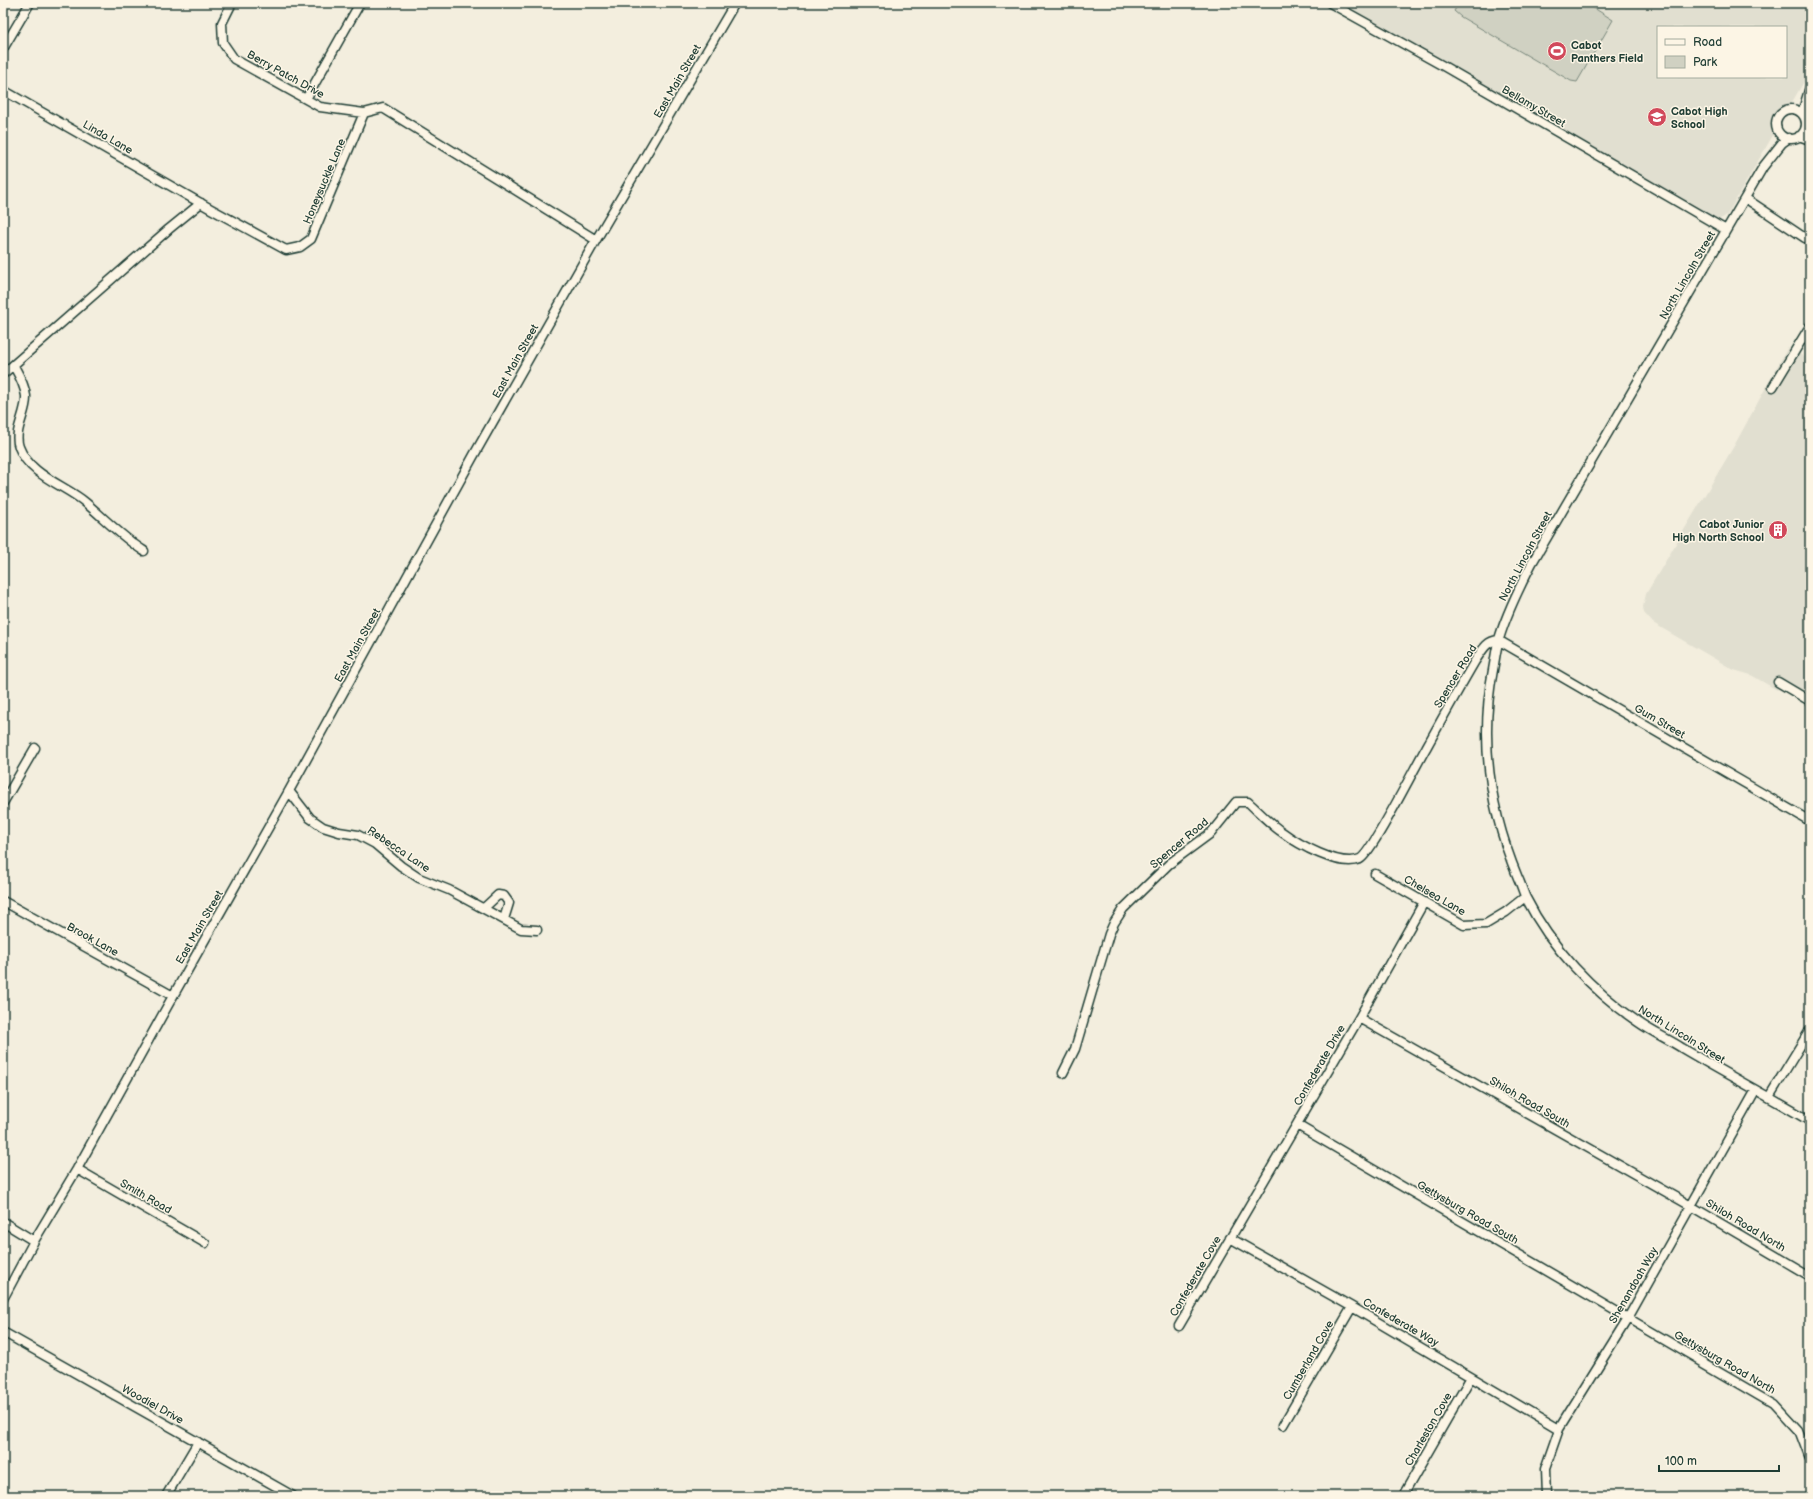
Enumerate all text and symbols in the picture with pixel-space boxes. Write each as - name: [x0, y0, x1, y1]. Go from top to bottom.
- legend: [1657, 26, 1787, 78]
- text: Road: [1693, 35, 1722, 50]
- place label: Cabot Panthers Field: [1571, 39, 1643, 65]
- sports icon: Cabot Panthers Field: [1546, 40, 1568, 62]
- street label: East Main Street: [651, 42, 704, 120]
- street label: Berry Patch Drive: [245, 48, 327, 101]
- text: Park: [1693, 55, 1717, 70]
- street label: Bellamy Street: [1500, 83, 1568, 130]
- place label: Cabot High School: [1671, 105, 1728, 131]
- school or university icon: Cabot High School: [1646, 106, 1668, 128]
- street label: Linda Lane: [80, 118, 135, 157]
- street label: Honeysuckle Lane: [301, 136, 348, 226]
- street label: North Lincoln Street: [1657, 228, 1718, 322]
- street label: East Main Street: [490, 321, 541, 401]
- street label: North Lincoln Street: [1496, 509, 1555, 603]
- place label: Cabot Junior High North School: [1672, 518, 1765, 544]
- building icon: Cabot Junior High North School: [1767, 519, 1789, 541]
- street label: East Main Street: [332, 605, 383, 685]
- street label: Spencer Road: [1431, 642, 1479, 710]
- street label: Gum Street: [1632, 702, 1688, 741]
- street label: Spencer Road: [1148, 815, 1211, 871]
- street label: Rebecca Lane: [365, 824, 433, 875]
- street label: Chelsea Lane: [1402, 873, 1468, 919]
- street label: East Main Street: [173, 888, 226, 966]
- street label: Brook Lane: [65, 920, 121, 959]
- street label: North Lincoln Street: [1636, 1002, 1728, 1067]
- street label: Confederate Drive: [1291, 1022, 1348, 1108]
- street label: Shiloh Road South: [1487, 1074, 1572, 1131]
- street label: Smith Road: [118, 1176, 174, 1216]
- street label: Gettysburg Road South: [1415, 1178, 1521, 1247]
- street label: Shiloh Road North: [1704, 1197, 1788, 1254]
- street label: Confederate Cove: [1167, 1233, 1224, 1319]
- street label: Shenandoah Way: [1606, 1245, 1661, 1326]
- street label: Confederate Way: [1361, 1295, 1441, 1349]
- street label: Cumberland Cove: [1280, 1318, 1337, 1402]
- street label: Gettysburg Road North: [1672, 1328, 1778, 1397]
- street label: Woodiel Drive: [120, 1382, 186, 1427]
- street label: Charleston Cove: [1402, 1390, 1455, 1468]
- scale bar: [1659, 1447, 1779, 1473]
- text: 100 m: [1665, 1454, 1697, 1469]

